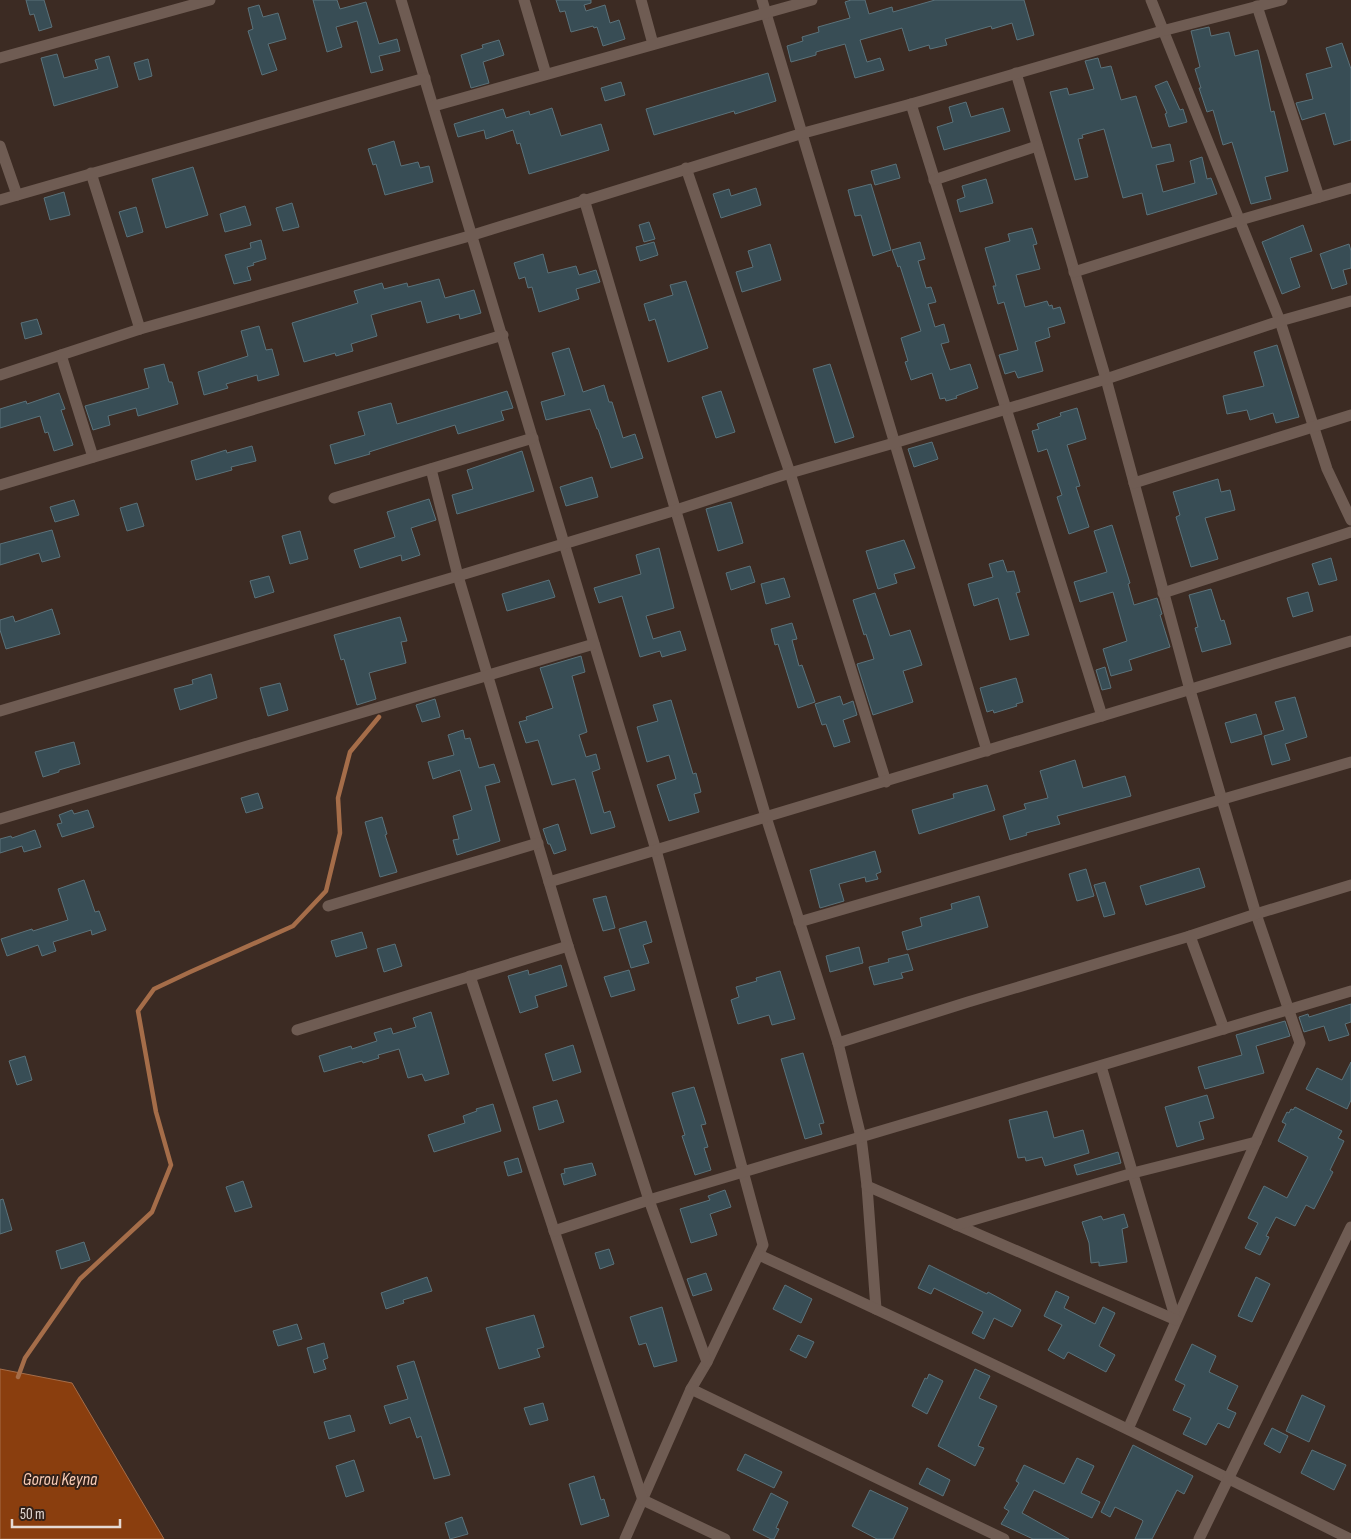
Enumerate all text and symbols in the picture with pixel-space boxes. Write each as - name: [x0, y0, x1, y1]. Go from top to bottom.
- water label: Gorou Keyna: [23, 1469, 98, 1490]
- scale bar: [12, 1496, 120, 1528]
- text: 50 m: [20, 1505, 45, 1524]

